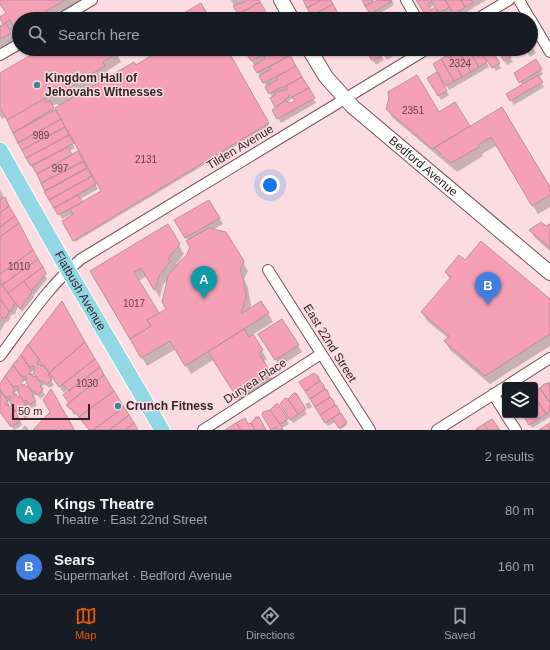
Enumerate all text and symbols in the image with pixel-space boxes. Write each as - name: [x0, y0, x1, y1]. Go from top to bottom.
- search box: [12, 12, 538, 56]
- icon: search: [26, 23, 48, 45]
- text: Search here: [58, 26, 140, 43]
- house number: 2324: [449, 58, 472, 69]
- place label: Kingdom Hall of Jehovahs Witnesses: [45, 71, 163, 99]
- marker: Kingdom Hall of Jehovahs Witnesses: [32, 80, 42, 90]
- house number: 2351: [402, 105, 425, 116]
- street label: Tilden Avenue: [204, 121, 276, 172]
- house number: 989: [33, 130, 50, 141]
- street label: Bedford Avenue: [386, 133, 461, 199]
- house number: 2131: [135, 154, 158, 165]
- house number: 997: [52, 163, 69, 174]
- your location: [260, 175, 280, 195]
- street label: Flatbush Avenue: [52, 249, 109, 333]
- house number: 1010: [8, 261, 31, 272]
- pin: A: [191, 266, 217, 299]
- pin: B: [475, 272, 501, 305]
- house number: 1017: [123, 298, 146, 309]
- street label: East 22nd Street: [300, 301, 360, 385]
- street label: Duryea Place: [221, 355, 289, 406]
- house number: 1030: [76, 378, 99, 389]
- map controls: [502, 382, 538, 418]
- button: layers: [502, 382, 538, 418]
- place label: Crunch Fitness: [126, 399, 214, 413]
- marker: Crunch Fitness: [113, 401, 123, 411]
- scale bar: [12, 402, 90, 421]
- text: 50 m: [18, 405, 42, 417]
- text: Nearby: [16, 446, 74, 465]
- text: 2 results: [485, 449, 534, 464]
- text: Kings Theatre: [54, 495, 154, 512]
- text: A: [24, 503, 34, 518]
- text: 80 m: [505, 503, 534, 518]
- text: Theatre · East 22nd Street: [54, 512, 207, 527]
- text: Sears: [54, 551, 95, 568]
- text: B: [24, 559, 34, 574]
- text: 160 m: [498, 559, 534, 574]
- text: Supermarket · Bedford Avenue: [54, 568, 232, 583]
- tab: Map: [75, 605, 97, 641]
- tab: Directions: [246, 605, 295, 641]
- tab: Saved: [444, 605, 475, 641]

